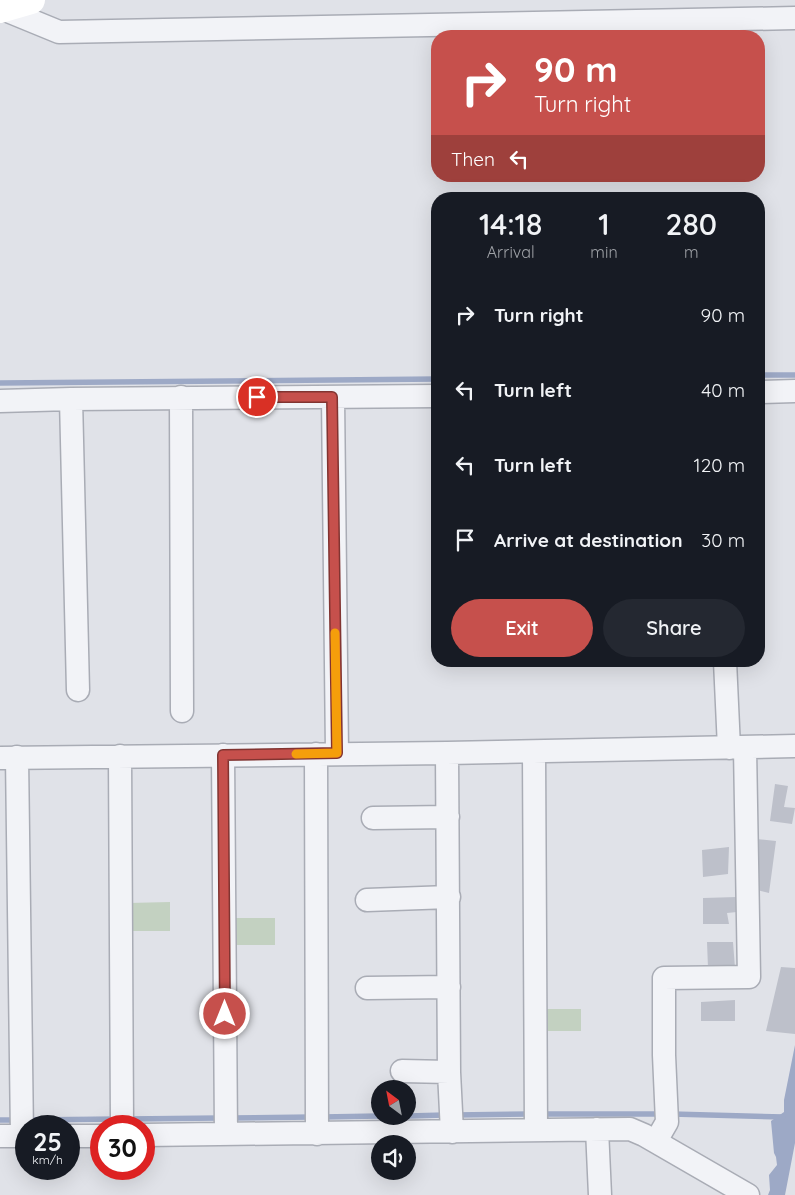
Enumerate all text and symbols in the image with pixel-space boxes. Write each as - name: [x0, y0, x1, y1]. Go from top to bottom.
- text: 90 m: [534, 47, 617, 91]
- icon: right: [451, 50, 516, 115]
- text: Turn right: [534, 90, 631, 118]
- icon: left: [505, 145, 533, 173]
- text: Then: [451, 147, 495, 171]
- text: 14:18: [479, 205, 542, 243]
- text: 1: [598, 205, 610, 243]
- text: 280: [666, 205, 717, 243]
- text: Arrival: [487, 242, 535, 262]
- text: min: [590, 242, 618, 262]
- text: m: [684, 242, 699, 262]
- icon: right: [451, 301, 479, 329]
- text: Turn right: [494, 303, 583, 327]
- text: 90 m: [701, 303, 745, 327]
- pin: [236, 376, 278, 418]
- icon: left: [451, 376, 479, 404]
- text: Turn left: [494, 378, 572, 402]
- text: 40 m: [701, 378, 745, 402]
- icon: arrive: [243, 383, 271, 411]
- icon: left: [451, 451, 479, 479]
- text: Turn left: [494, 453, 572, 477]
- text: 120 m: [694, 453, 745, 477]
- icon: arrive: [451, 526, 479, 554]
- text: Arrive at destination: [494, 528, 683, 552]
- text: 30 m: [701, 528, 745, 552]
- button: Exit: [451, 599, 593, 657]
- button: Share: [603, 599, 745, 657]
- position arrow: [198, 987, 250, 1039]
- north arrow: [371, 1080, 416, 1125]
- map controls: [371, 1080, 416, 1180]
- speed limit sign: 30: [90, 1115, 155, 1180]
- text: 25: [33, 1126, 62, 1157]
- button: sound: [371, 1135, 416, 1180]
- text: km/h: [32, 1152, 63, 1167]

